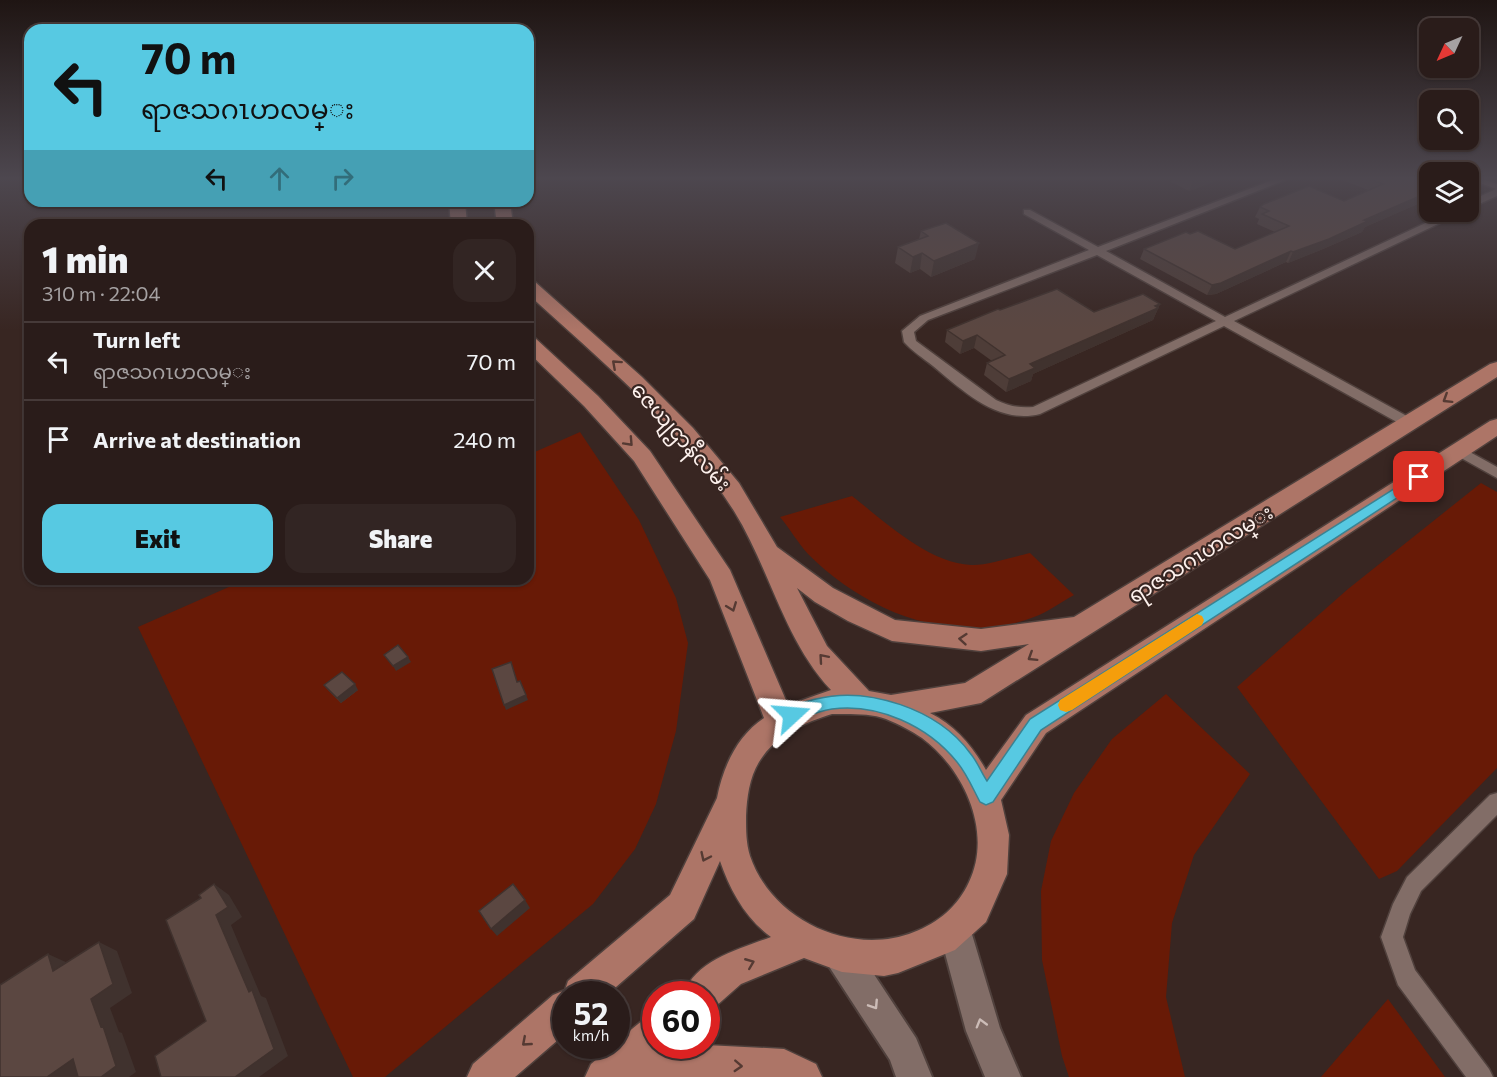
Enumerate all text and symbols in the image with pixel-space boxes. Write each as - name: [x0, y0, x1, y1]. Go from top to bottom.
- north arrow: [1419, 18, 1479, 78]
- map controls: [1419, 18, 1479, 222]
- text: 70 m: [141, 31, 236, 83]
- icon: left: [42, 48, 120, 126]
- button: search: [1419, 90, 1479, 150]
- text: ရာဇသဂၤဟလမ္း: [141, 92, 354, 125]
- icon: left: [200, 162, 233, 195]
- icon: ahead: [263, 162, 296, 195]
- icon: right: [326, 162, 359, 195]
- button: layers: [1419, 162, 1479, 222]
- text: 1 min: [42, 236, 128, 280]
- button: close: [453, 239, 516, 302]
- text: 310 m · 22:04: [42, 281, 161, 305]
- text: Turn left: [93, 326, 180, 353]
- icon: left: [42, 345, 75, 378]
- text: 70 m: [467, 348, 516, 375]
- text: ရာဇသဂၤဟလမ္း: [93, 359, 251, 383]
- one-way arrow: [612, 360, 622, 371]
- street label: ဇေယျဌာနီလမ်း: [622, 375, 739, 500]
- one-way arrow: [1443, 391, 1453, 403]
- icon: arrive: [42, 423, 75, 456]
- text: Arrive at destination: [93, 426, 301, 453]
- text: 240 m: [453, 426, 516, 453]
- one-way arrow: [622, 436, 633, 446]
- pin: [1393, 451, 1444, 502]
- icon: arrive: [1402, 460, 1435, 493]
- street label: ရာဇသဂၤဟလမ္း: [1123, 498, 1280, 613]
- button: Exit: [42, 504, 273, 573]
- button: Share: [285, 504, 516, 573]
- one-way arrow: [725, 601, 737, 612]
- one-way arrow: [959, 633, 968, 646]
- one-way arrow: [1028, 649, 1038, 661]
- one-way arrow: [819, 654, 830, 665]
- position arrow: [760, 683, 824, 747]
- one-way arrow: [700, 851, 712, 862]
- one-way arrow: [744, 958, 755, 970]
- speed limit sign: 60: [642, 981, 720, 1059]
- text: 52: [574, 994, 608, 1031]
- one-way arrow: [867, 998, 878, 1009]
- one-way arrow: [976, 1018, 988, 1029]
- text: km/h: [573, 1026, 609, 1044]
- one-way arrow: [521, 1035, 532, 1046]
- one-way arrow: [733, 1059, 742, 1072]

